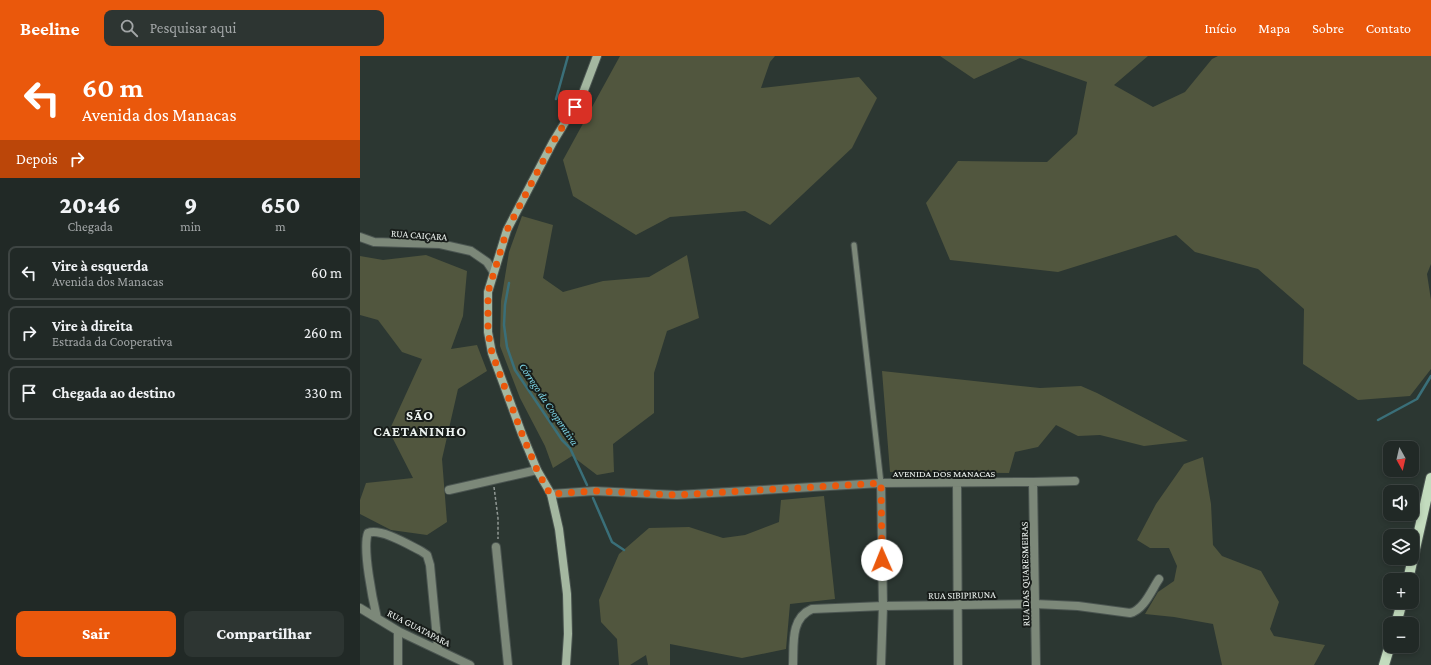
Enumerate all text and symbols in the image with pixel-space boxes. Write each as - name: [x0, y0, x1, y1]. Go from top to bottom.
- search box: [104, 10, 384, 46]
- icon: search: [118, 17, 140, 39]
- text: Beeline: [20, 18, 80, 39]
- text: Pesquisar aqui: [150, 20, 236, 36]
- text: Início: [1205, 20, 1236, 36]
- text: Mapa: [1258, 20, 1290, 36]
- text: Sobre: [1312, 20, 1344, 36]
- text: Contato: [1366, 20, 1411, 36]
- icon: left: [16, 72, 68, 124]
- text: 60 m: [82, 72, 143, 103]
- pin: [558, 90, 592, 124]
- icon: arrive: [564, 96, 586, 118]
- text: Avenida dos Manacas: [82, 105, 236, 125]
- icon: right: [66, 148, 88, 170]
- text: Depois: [16, 151, 58, 167]
- text: 20:46: [59, 191, 121, 218]
- text: 9: [184, 191, 197, 218]
- text: 650: [261, 191, 301, 218]
- text: Chegada: [67, 219, 113, 234]
- text: min: [180, 219, 201, 234]
- text: m: [275, 219, 286, 234]
- street label: RUA CAIÇARA: [391, 228, 448, 242]
- text: Vire à esquerda: [52, 258, 148, 274]
- icon: left: [18, 262, 40, 284]
- text: 60 m: [311, 265, 342, 281]
- text: Avenida dos Manacas: [52, 274, 164, 289]
- text: Vire à direita: [52, 318, 133, 334]
- icon: right: [18, 322, 40, 344]
- text: 260 m: [304, 325, 342, 341]
- text: Estrada da Cooperativa: [52, 334, 173, 349]
- water label: Córrego da Cooperativa: [516, 361, 581, 448]
- icon: arrive: [18, 382, 40, 404]
- text: Chegada ao destino: [52, 385, 175, 401]
- text: 330 m: [304, 385, 342, 401]
- district label: SÃO CAETANINHO: [373, 407, 467, 439]
- north arrow: [1383, 441, 1419, 477]
- map controls: [1383, 441, 1419, 653]
- street label: AVENIDA DOS MANACAS: [893, 468, 996, 479]
- button: sound: [1383, 485, 1419, 521]
- street label: RUA DAS QUARESMEIRAS: [1019, 521, 1031, 626]
- button: layers: [1383, 529, 1419, 565]
- position arrow: [861, 539, 903, 581]
- button: +: [1383, 573, 1419, 609]
- street label: RUA SIBIPIRUNA: [928, 589, 996, 601]
- street label: RUA GUATAPARA: [386, 607, 453, 649]
- button: Sair: [16, 611, 176, 657]
- button: Compartilhar: [184, 611, 344, 657]
- button: −: [1383, 617, 1419, 653]

